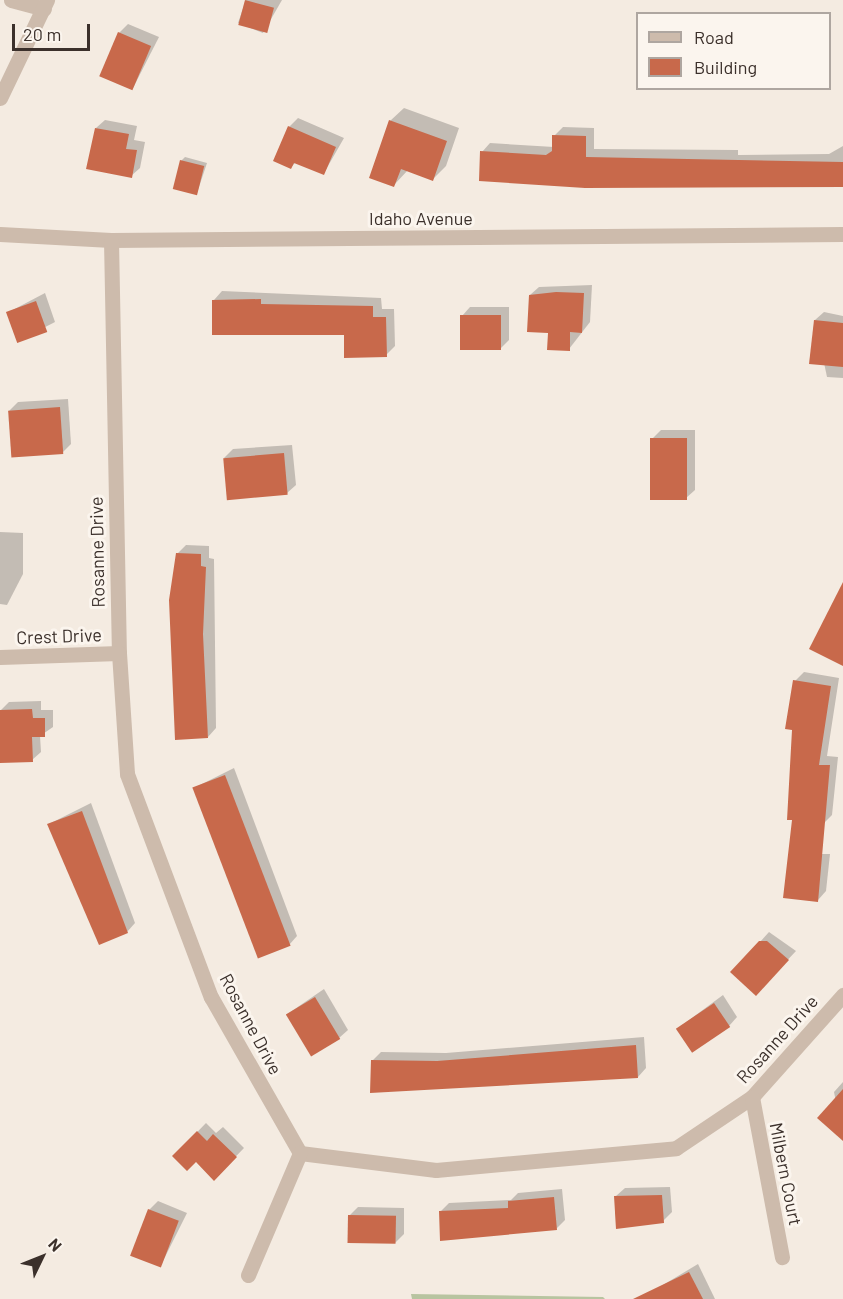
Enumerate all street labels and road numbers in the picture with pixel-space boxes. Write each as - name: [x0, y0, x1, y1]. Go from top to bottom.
- street label: Idaho Avenue: [369, 207, 473, 229]
- street label: Rosanne Drive: [85, 496, 109, 608]
- street label: Crest Drive: [16, 624, 102, 648]
- street label: Rosanne Drive: [215, 970, 287, 1078]
- street label: Rosanne Drive: [732, 990, 822, 1088]
- street label: Milbern Court: [765, 1121, 807, 1227]

